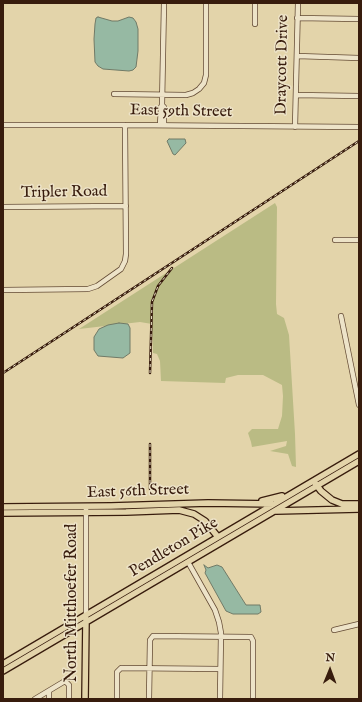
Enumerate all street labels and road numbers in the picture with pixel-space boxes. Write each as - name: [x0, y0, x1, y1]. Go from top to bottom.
- street label: Draycott Drive: [273, 15, 293, 115]
- street label: East 59th Street: [130, 102, 232, 122]
- street label: Tripler Road: [21, 183, 107, 203]
- street label: East 56th Street: [87, 481, 189, 503]
- street label: Pendleton Pike: [126, 514, 222, 582]
- street label: North Mitthoefer Road: [63, 524, 83, 682]

